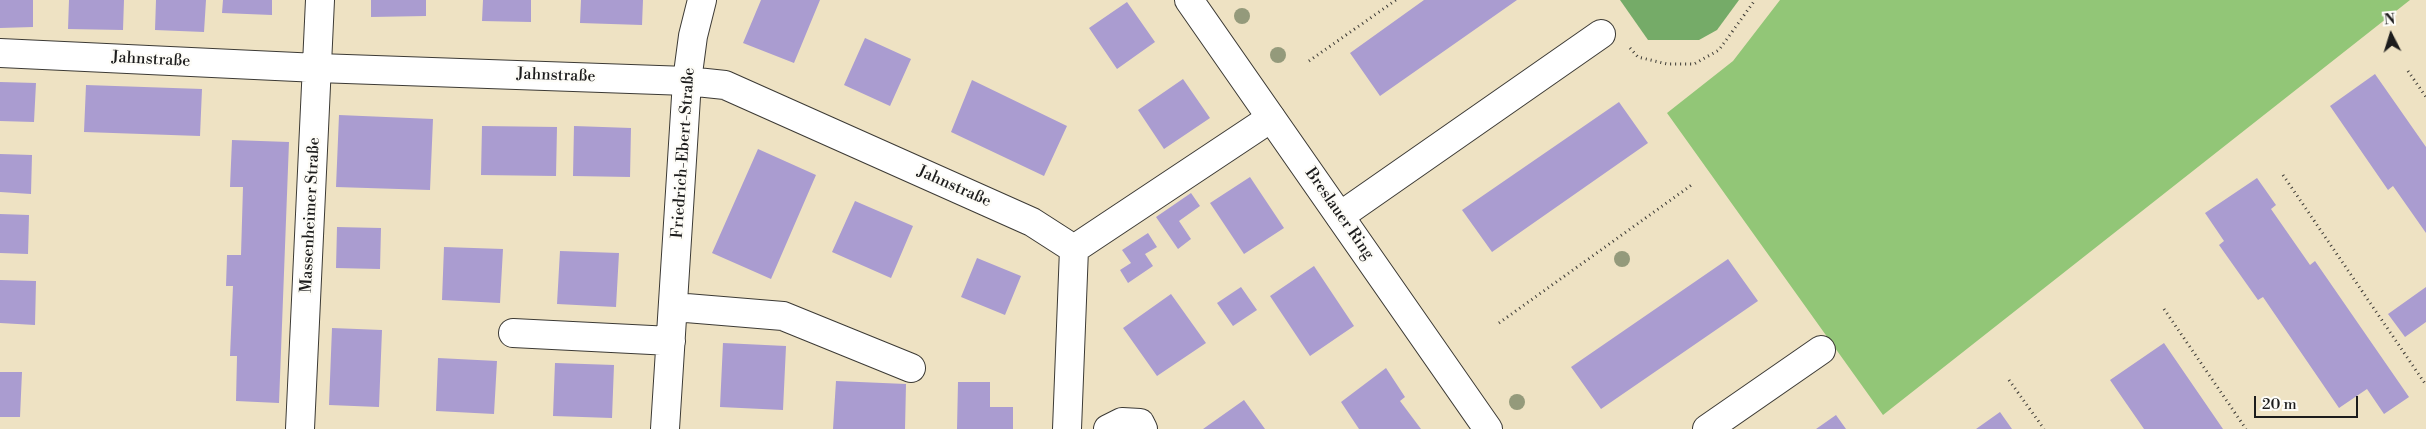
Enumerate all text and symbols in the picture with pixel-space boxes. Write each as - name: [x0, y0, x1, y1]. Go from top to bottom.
- north arrow: [2366, 10, 2416, 60]
- text: N: [2383, 11, 2396, 30]
- street label: Jahnstraße: [111, 48, 191, 72]
- street label: Jahnstraße: [516, 65, 596, 87]
- street label: Friedrich-Ebert-Straße: [668, 67, 700, 239]
- street label: Massenheimer Straße: [297, 137, 325, 293]
- street label: Jahnstraße: [914, 162, 994, 212]
- street label: Breslauer Ring: [1300, 164, 1378, 264]
- scale bar: [2256, 386, 2360, 418]
- text: 20 m: [2262, 395, 2297, 414]

